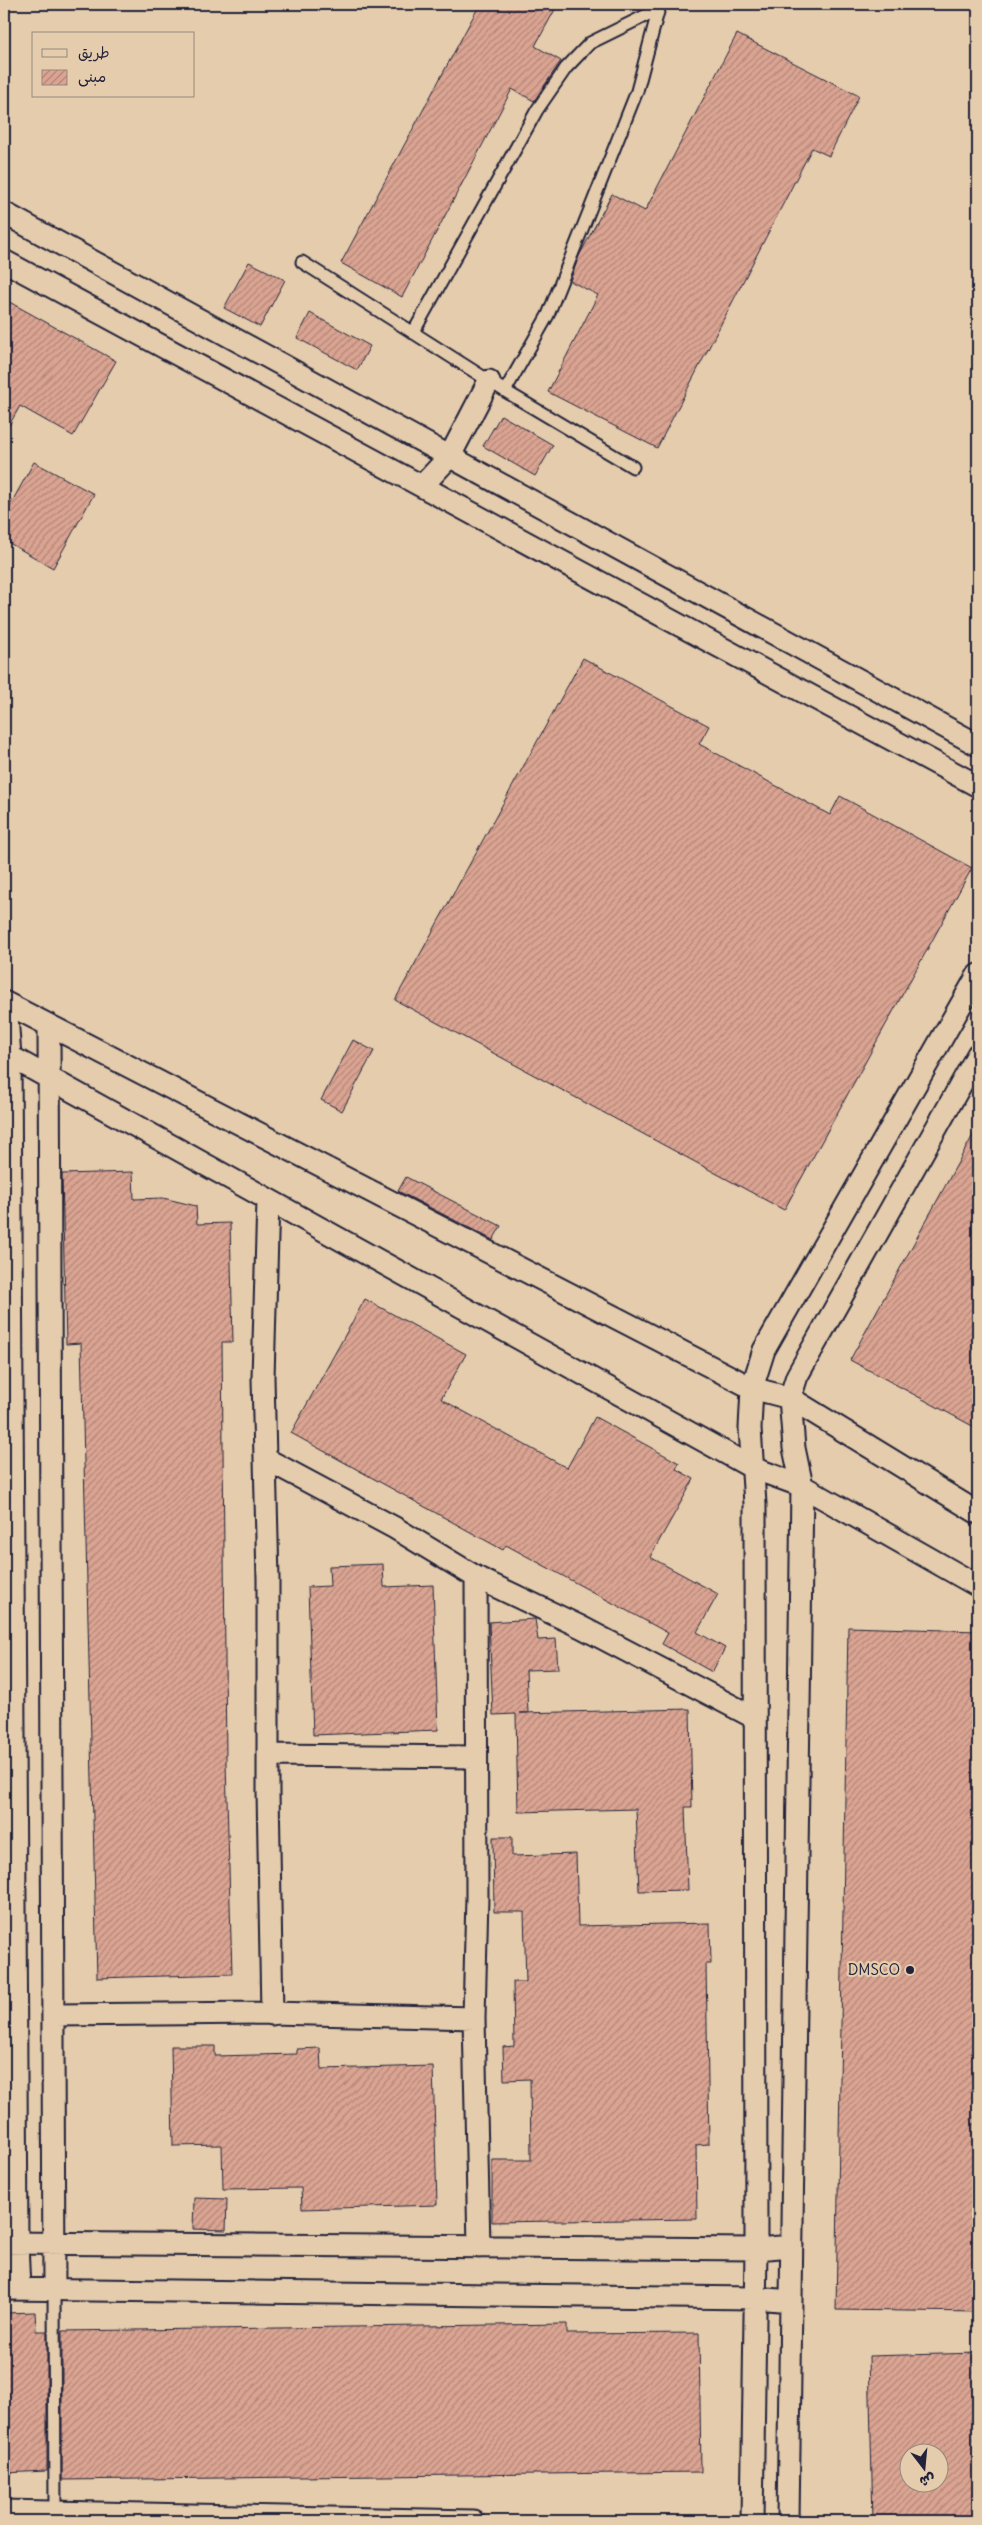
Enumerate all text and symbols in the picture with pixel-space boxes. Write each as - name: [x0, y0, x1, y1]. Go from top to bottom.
- legend: [32, 32, 195, 98]
- text: طريق: [78, 43, 110, 62]
- text: مبنى: [78, 67, 106, 87]
- place label: DMSCO: [848, 1960, 900, 1979]
- marker: DMSCO: [904, 1964, 916, 1976]
- north arrow: [900, 2442, 950, 2492]
- text: ش: [918, 2470, 937, 2491]

